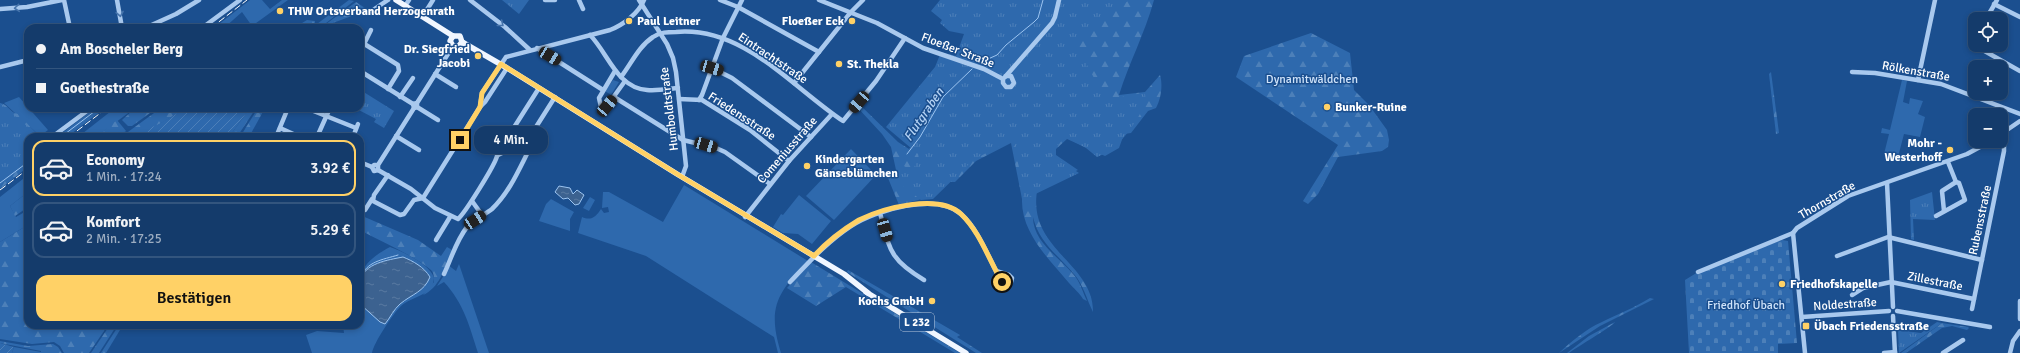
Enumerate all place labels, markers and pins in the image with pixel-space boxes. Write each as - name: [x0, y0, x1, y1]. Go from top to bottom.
- place label: THW Ortsverband Herzogenrath: [288, 4, 455, 19]
- marker: THW Ortsverband Herzogenrath: [275, 6, 285, 16]
- place label: Paul Leitner: [637, 14, 701, 29]
- place label: Floeßer Eck: [782, 14, 845, 29]
- marker: Paul Leitner: [624, 16, 634, 26]
- marker: Floeßer Eck: [847, 16, 857, 26]
- place label: Dr. Siegfried Jacobi: [404, 42, 471, 71]
- marker: Dr. Siegfried Jacobi: [473, 51, 483, 61]
- place label: St. Thekla: [847, 57, 899, 72]
- marker: St. Thekla: [834, 59, 844, 69]
- place label: Bunker-Ruine: [1335, 100, 1407, 115]
- marker: Bunker-Ruine: [1322, 102, 1332, 112]
- place label: Mohr - Westerhoff: [1884, 136, 1943, 165]
- marker: Mohr - Westerhoff: [1945, 145, 1955, 155]
- place label: Kindergarten Gänseblümchen: [815, 152, 898, 181]
- marker: Kindergarten Gänseblümchen: [802, 161, 812, 171]
- place label: Friedhofskapelle: [1790, 277, 1878, 292]
- marker: Friedhofskapelle: [1777, 279, 1787, 289]
- place label: Kochs GmbH: [858, 294, 924, 309]
- marker: Kochs GmbH: [927, 296, 937, 306]
- place label: Übach Friedensstraße: [1814, 319, 1929, 334]
- marker: Übach Friedensstraße: [1801, 321, 1811, 331]

